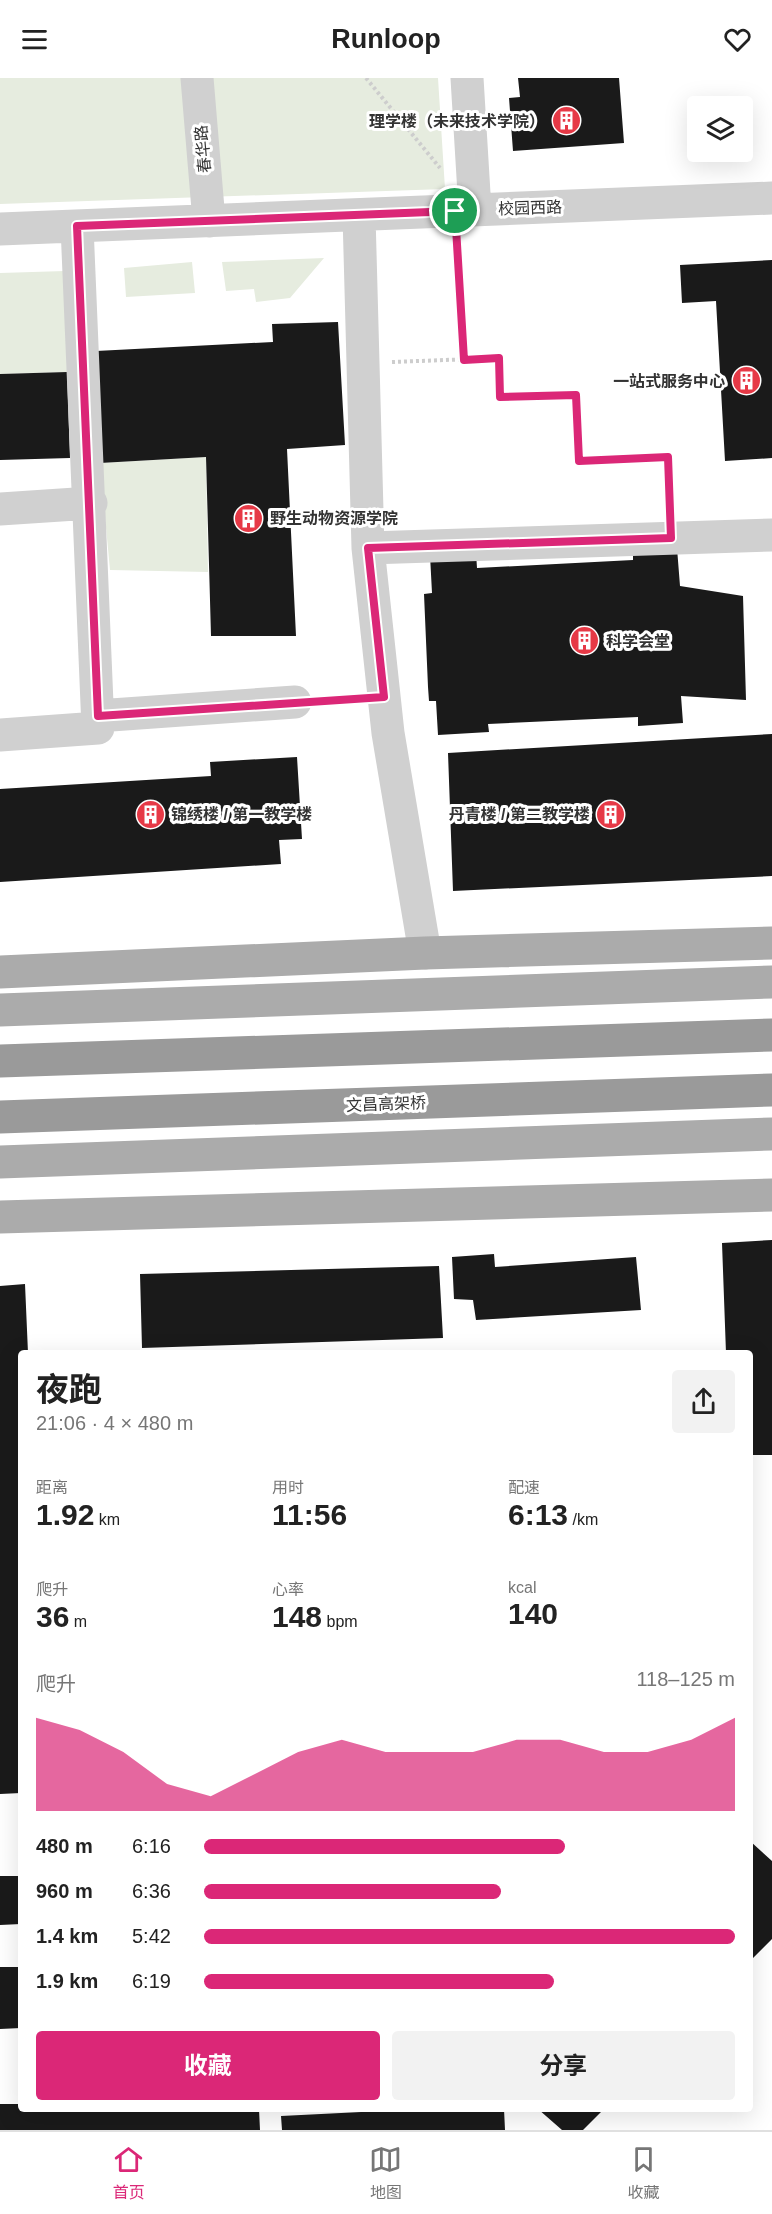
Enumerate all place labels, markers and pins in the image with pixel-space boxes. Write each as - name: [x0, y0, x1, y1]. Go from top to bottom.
- building icon: 理学楼（未来技术学院）: [550, 105, 582, 137]
- place label: 理学楼（未来技术学院）: [369, 113, 545, 130]
- pin: [429, 185, 480, 236]
- building icon: 一站式服务中心: [730, 365, 762, 397]
- place label: 一站式服务中心: [613, 372, 725, 390]
- building icon: 野生动物资源学院: [233, 502, 265, 534]
- place label: 野生动物资源学院: [270, 510, 398, 527]
- building icon: 科学会堂: [569, 625, 601, 657]
- place label: 科学会堂: [606, 633, 670, 650]
- building icon: 锦绣楼 / 第一教学楼: [134, 798, 166, 830]
- building icon: 丹青楼 / 第二教学楼: [595, 798, 627, 830]
- place label: 锦绣楼 / 第一教学楼: [171, 805, 312, 823]
- place label: 丹青楼 / 第二教学楼: [449, 806, 590, 823]

